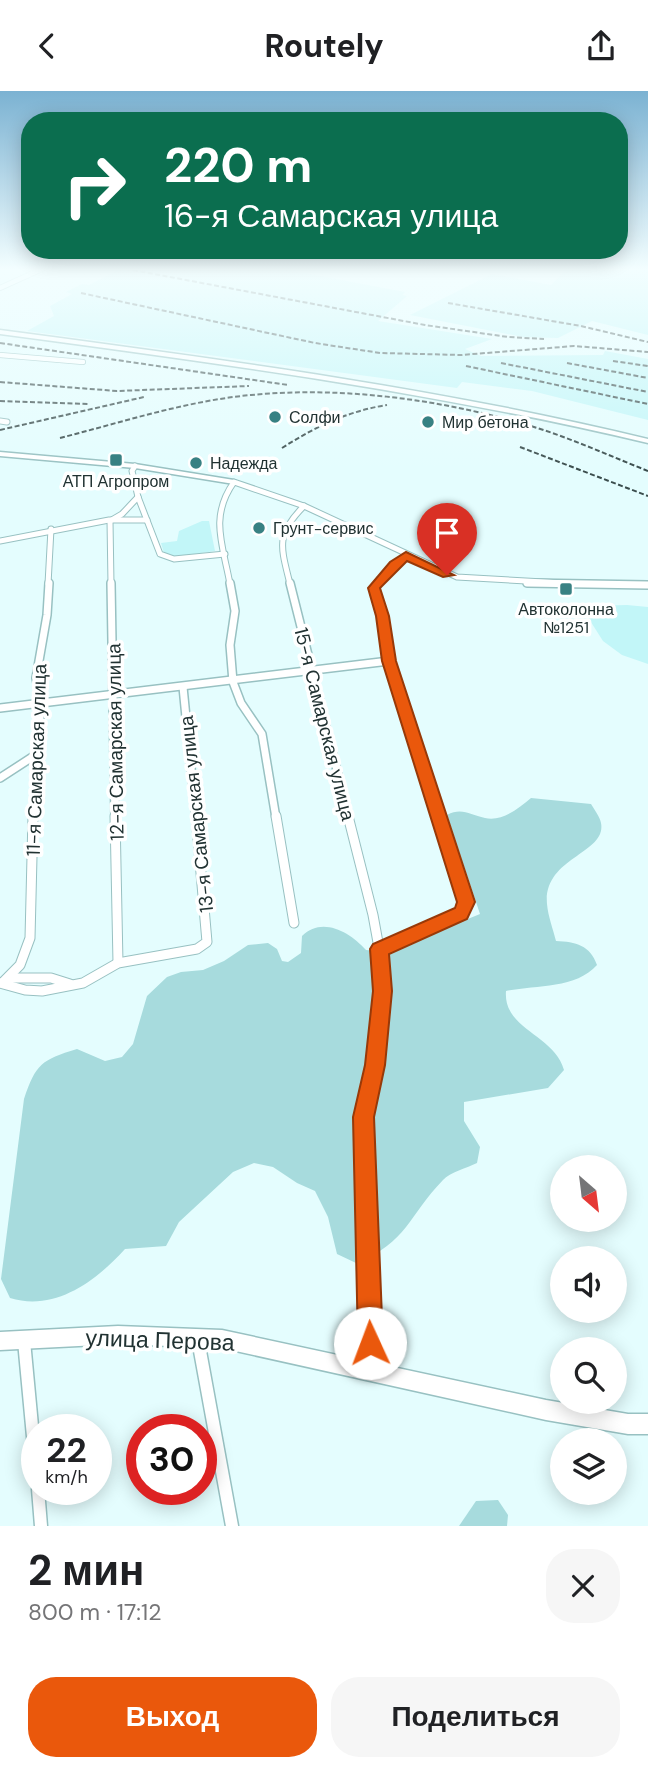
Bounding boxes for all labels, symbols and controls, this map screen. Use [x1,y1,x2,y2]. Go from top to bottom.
text: Routely [264,25,384,67]
icon: back [28,27,66,65]
icon: share [582,27,620,65]
text: 220 m [164,133,312,197]
icon: right [49,140,140,231]
text: 16-я Самарская улица [164,195,498,237]
place label: Солфи [289,407,341,428]
marker: Солфи [267,409,283,425]
place label: Мир бетона [442,412,529,433]
marker: Мир бетона [420,414,436,430]
marker: АТП Агропром [108,452,124,468]
place label: Надежда [210,453,278,474]
marker: Надежда [188,455,204,471]
place label: АТП Агропром [63,471,169,492]
pin [417,503,477,575]
icon: arrive [428,514,466,552]
place label: Грунт-сервис [273,518,374,539]
marker: Грунт-сервис [251,520,267,536]
marker: Автоколонна №1251 [558,581,574,597]
place label: Автоколонна №1251 [518,599,614,638]
street label: 15-я Самарская улица [288,625,361,824]
street label: 12-я Самарская улица [101,643,130,841]
street label: 11-я Самарская улица [21,663,52,857]
street label: 13-я Самарская улица [174,714,219,914]
north arrow [550,1155,626,1232]
map controls [550,1155,627,1505]
button: sound [550,1246,627,1323]
position arrow [333,1306,407,1380]
street label: улица Перова [85,1322,235,1358]
button: search [550,1337,627,1414]
speed limit sign: 30 [126,1414,217,1505]
text: 22 [46,1427,87,1473]
button: layers [550,1428,627,1505]
text: km/h [45,1465,88,1489]
text: 2 мин [28,1543,144,1598]
button: close [546,1549,620,1623]
text: 800 m · 17:12 [28,1597,161,1627]
button: Выход [28,1677,317,1757]
button: Поделиться [331,1677,620,1757]

